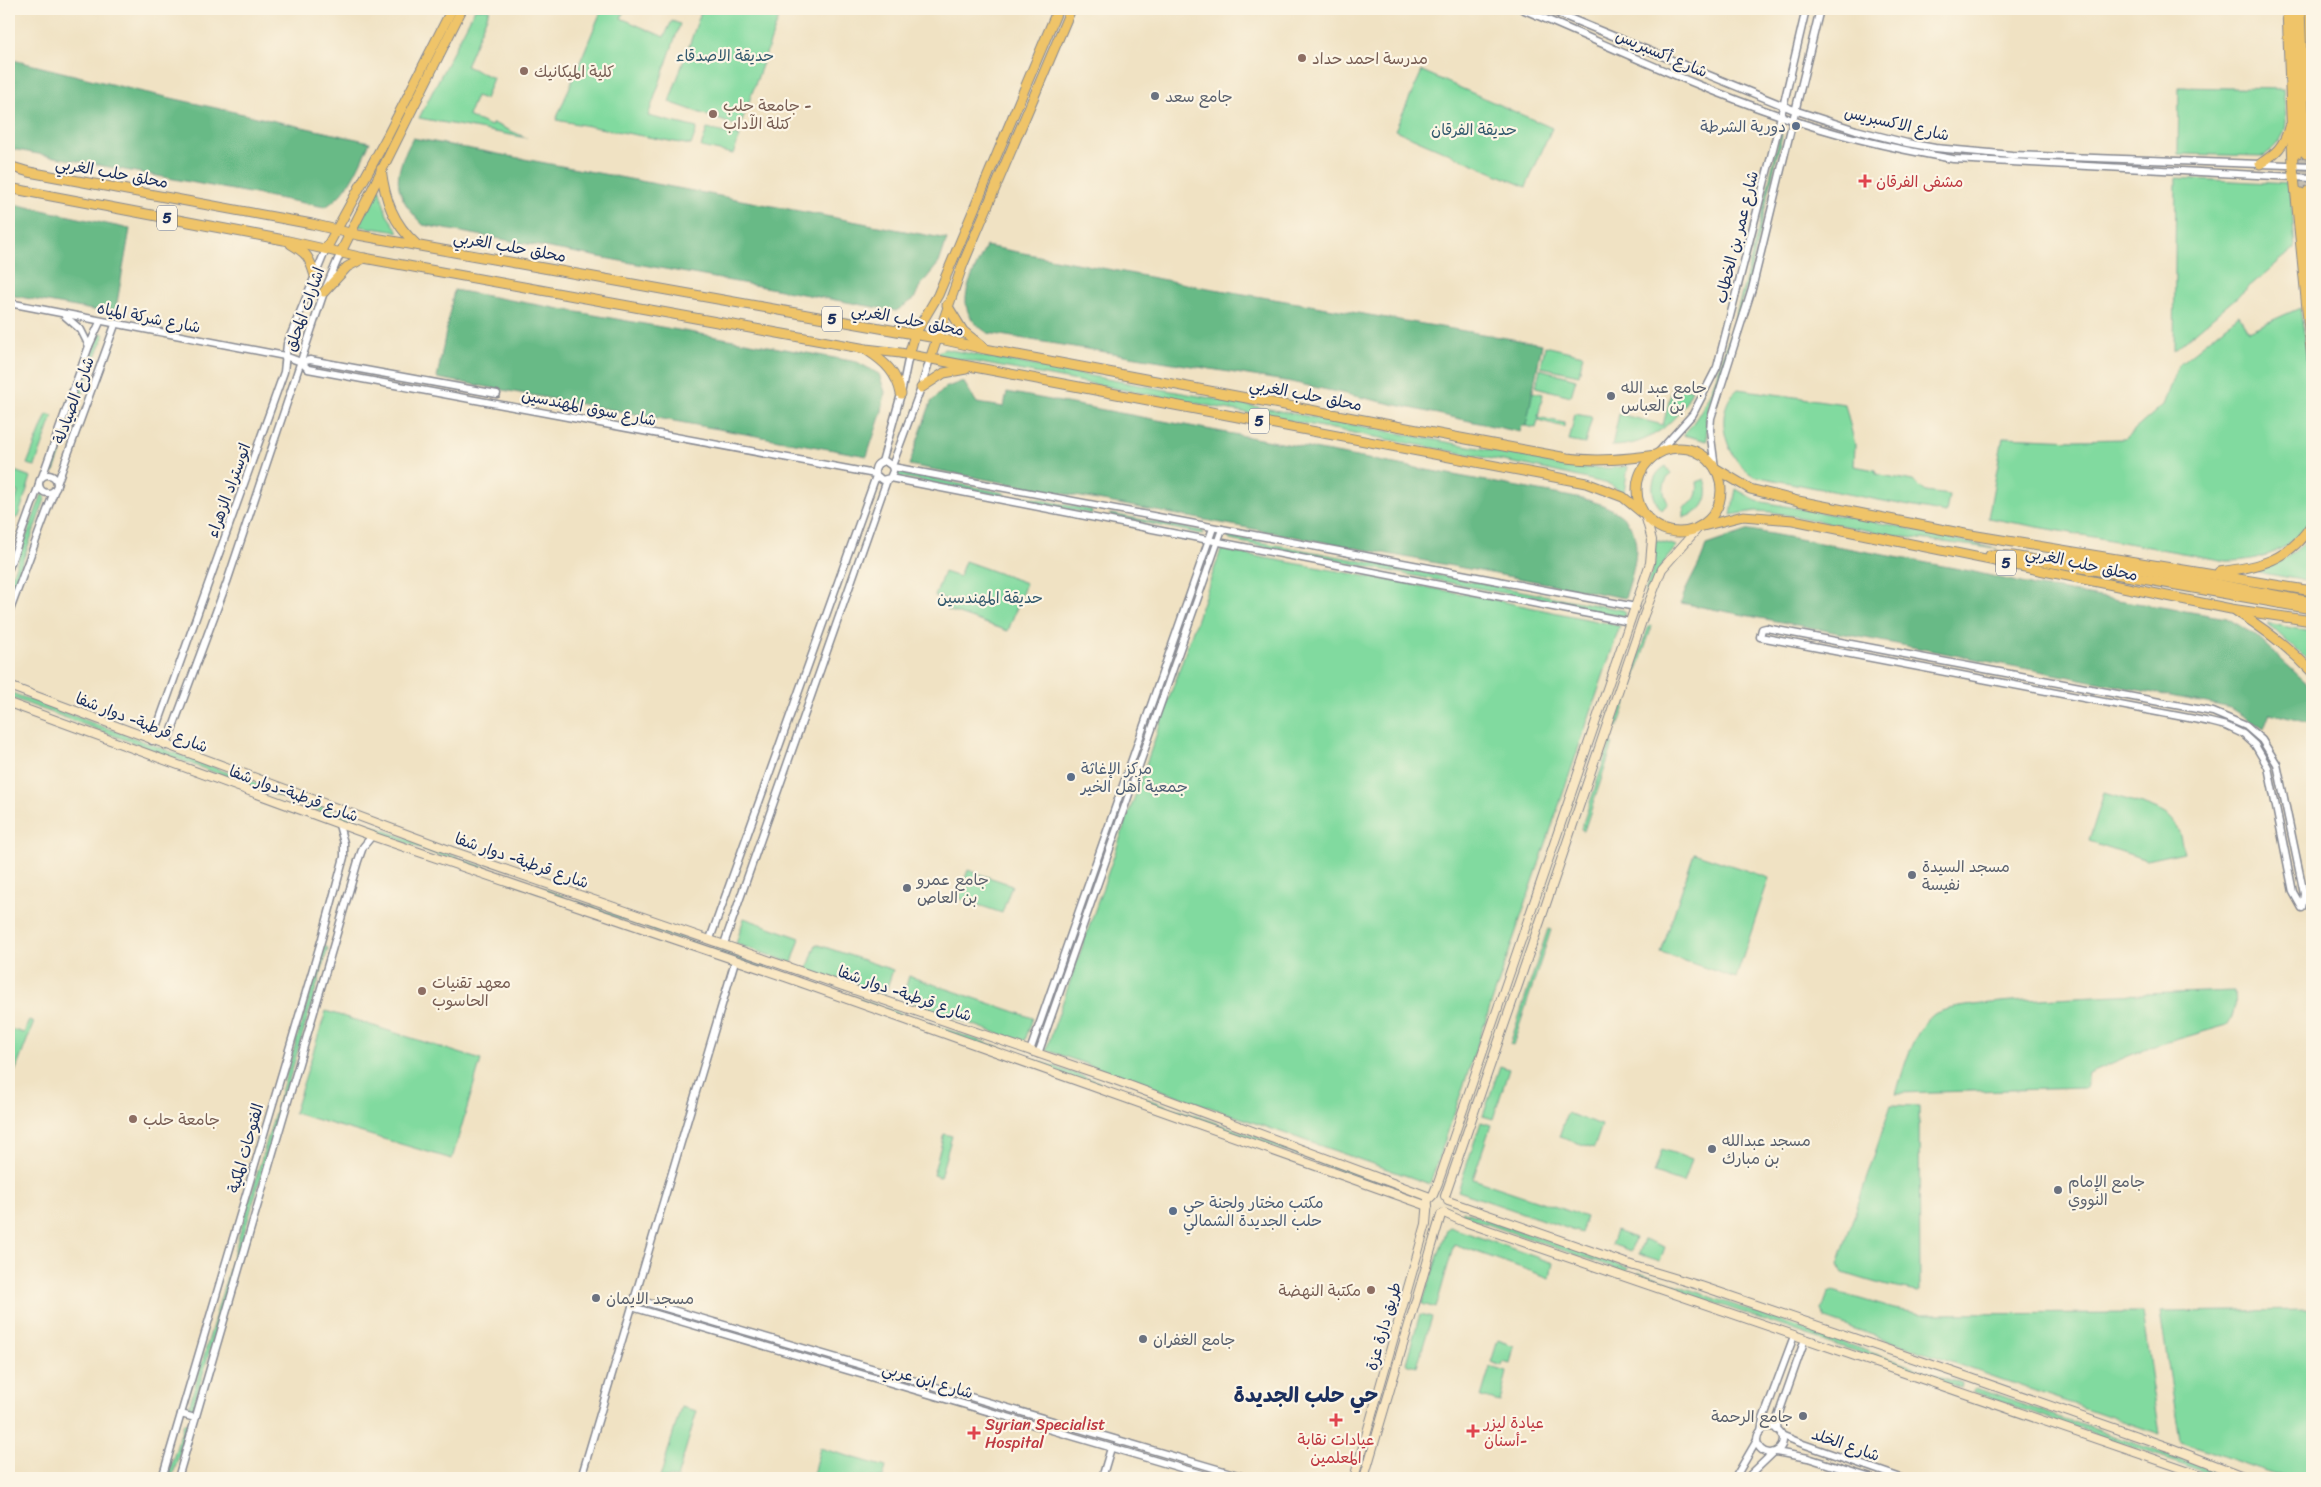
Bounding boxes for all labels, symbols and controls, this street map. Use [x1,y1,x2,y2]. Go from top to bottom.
street label: شارع أكسبريس [1611,21,1713,86]
park label: حديقة الاصدقاء [676,41,774,70]
place label: مدرسة احمد حداد [1312,44,1428,73]
marker: مدرسة احمد حداد [1296,52,1308,64]
place label: كلية الميكانيك [534,57,615,86]
marker: كلية الميكانيك [518,65,530,77]
place label: جامع سعد [1165,82,1233,111]
marker: جامع سعد [1149,90,1161,102]
place label: جامعة حلب - كتلة الآداب [723,91,812,138]
street label: شارع الاكسبريس [1841,97,1952,150]
marker: جامعة حلب - كتلة الآداب [707,108,719,120]
place label: دورية الشرطة [1700,112,1786,141]
park label: حديقة الفرقان [1431,115,1517,144]
marker: دورية الشرطة [1790,120,1802,132]
street label: محلق حلب الغربي [53,148,171,197]
place label: مشفى الفرقان [1876,167,1963,196]
street label: شارع عمر بن الخطاب [1706,168,1767,307]
marker: مشفى الفرقان [1858,174,1872,188]
road number: 5 [157,206,177,230]
street label: محلق حلب الغربي [451,222,569,271]
street label: اشارات المحلق [276,263,333,356]
street label: شارع شركة المياه [95,293,203,342]
street label: محلق حلب الغربي [849,294,967,345]
road number: 5 [822,306,842,332]
street label: شارع الصيادلة [44,352,103,448]
street label: محلق حلب الغربي [1247,369,1365,420]
place label: جامع عبد الله بن العباس [1621,373,1707,420]
street label: شارع سوق المهندسين [519,380,659,435]
marker: جامع عبد الله بن العباس [1605,390,1617,402]
road number: 5 [1249,408,1269,434]
street label: اتوستراد الزهراء [198,439,259,542]
street label: محلق حلب الغربي [2023,537,2141,590]
road number: 5 [1996,550,2016,576]
park label: حديقة المهندسين [937,583,1043,612]
street label: شارع قرطبة- دوار شفا [71,684,212,761]
place label: مركز الإغاثة جمعية أهل الخير [1079,754,1188,801]
street label: شارع قرطبة-دوار شفا [225,757,363,830]
marker: مركز الإغاثة جمعية أهل الخير [1065,771,1077,783]
street label: شارع قرطبة- دوار شفا [451,824,593,897]
place label: مسجد السيدة نفيسة [1922,852,2010,899]
place label: جامع عمرو بن العاص [915,865,989,912]
marker: مسجد السيدة نفيسة [1906,869,1918,881]
marker: جامع عمرو بن العاص [901,882,913,894]
street label: شارع قرطبة- دوار شفا [834,957,976,1030]
place label: معهد تقنيات الحاسوب [432,968,511,1015]
marker: معهد تقنيات الحاسوب [416,985,428,997]
street label: الفتوحات المكية [219,1100,272,1197]
place label: جامعة حلب [143,1105,220,1134]
marker: جامعة حلب [127,1113,139,1125]
place label: مسجد عبدالله بن مبارك [1722,1126,1811,1173]
marker: مسجد عبدالله بن مبارك [1706,1143,1718,1155]
place label: جامع الإمام النووي [2068,1167,2145,1214]
marker: جامع الإمام النووي [2052,1184,2064,1196]
place label: مكتب مختار ولجنة حي حلب الجديدة الشمالي [1183,1188,1323,1235]
marker: مكتب مختار ولجنة حي حلب الجديدة الشمالي [1167,1205,1179,1217]
place label: مكتبة النهضة [1279,1276,1361,1305]
street label: طريق دارة عزة [1357,1278,1410,1374]
place label: مسجد الايمان [606,1284,694,1313]
marker: مكتبة النهضة [1365,1284,1377,1296]
marker: مسجد الايمان [590,1292,602,1304]
place label: جامع الغفران [1153,1325,1236,1354]
marker: جامع الغفران [1137,1333,1149,1345]
street label: شارع ابن عربي [879,1354,977,1407]
district label: حي حلب الجديدة [1234,1376,1378,1414]
place label: جامع الرحمة [1711,1402,1793,1431]
place label: عيادة ليزر أسنان- [1482,1408,1544,1455]
place label: Syrian Specialist Hospital [985,1410,1105,1457]
marker: جامع الرحمة [1797,1410,1809,1422]
marker: عيادات نقابة المعلمين [1329,1413,1343,1427]
street label: شارع الخلد [1808,1419,1884,1470]
marker: عيادة ليزر أسنان- [1466,1424,1480,1438]
place label: عيادات نقابة المعلمين [1298,1425,1374,1472]
marker: Syrian Specialist Hospital [967,1426,981,1440]

